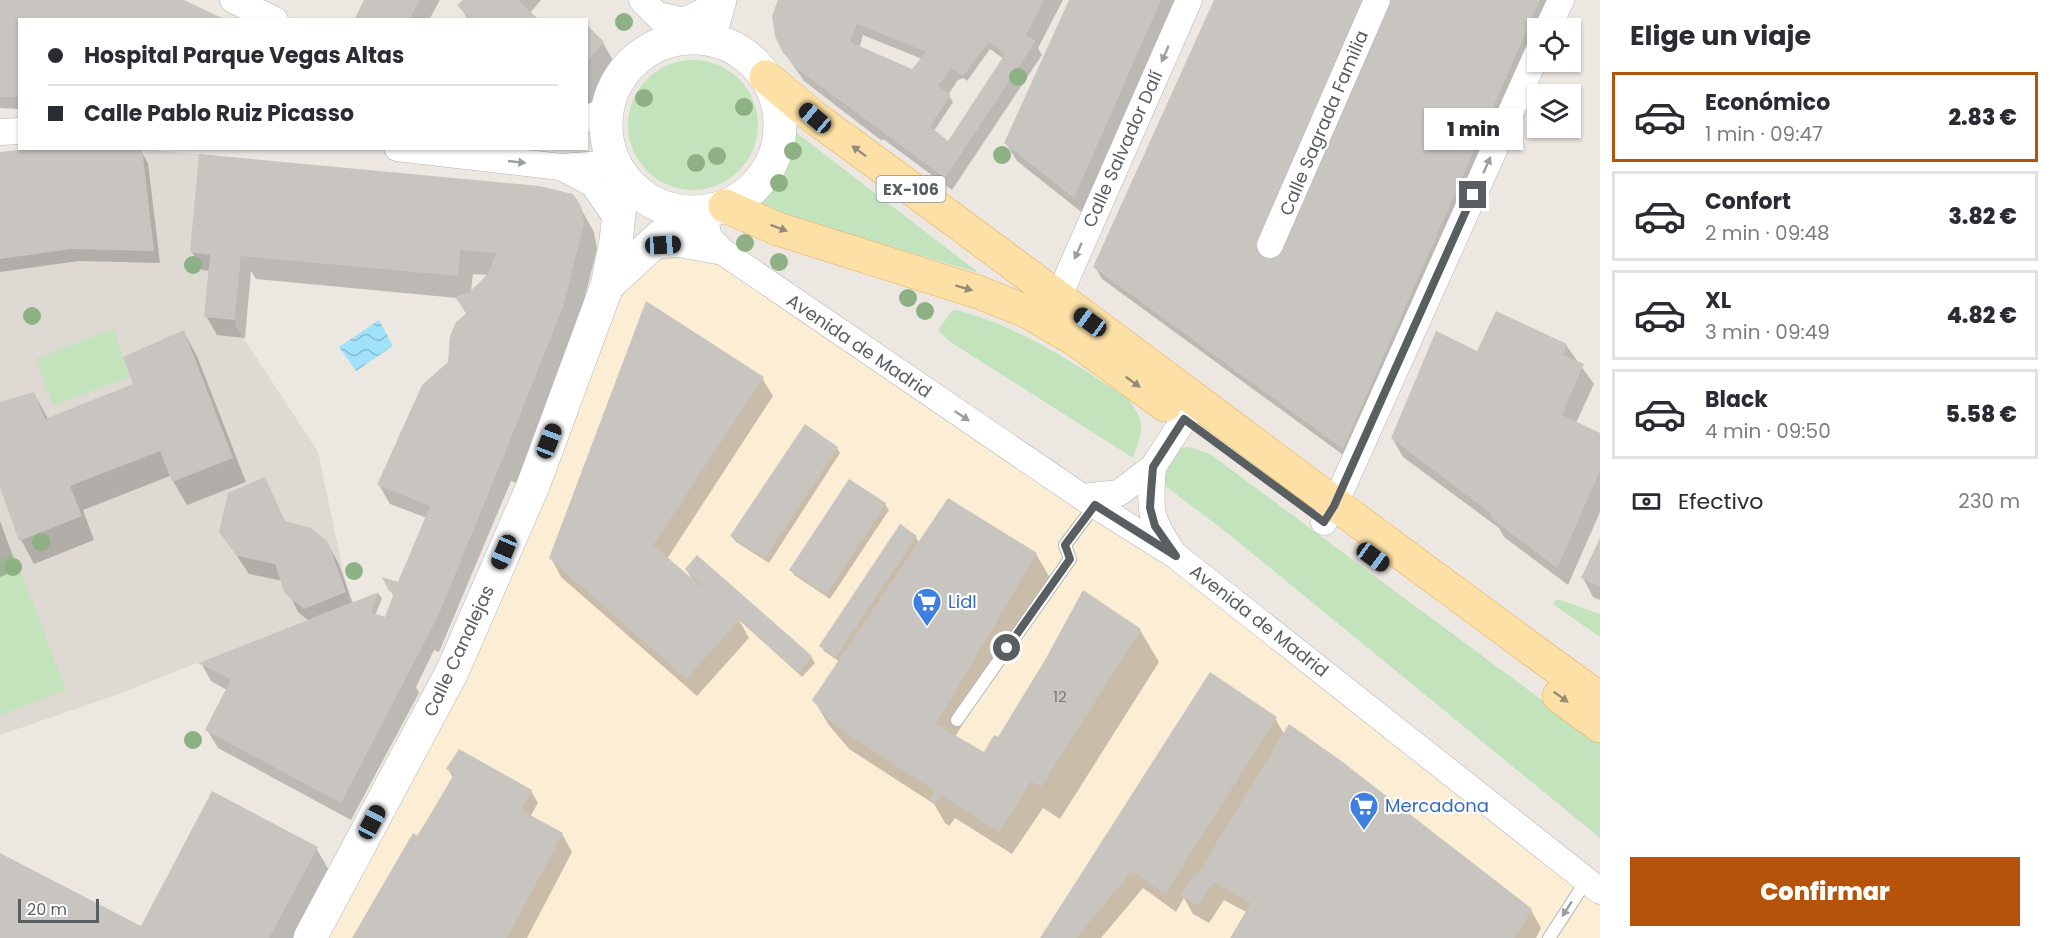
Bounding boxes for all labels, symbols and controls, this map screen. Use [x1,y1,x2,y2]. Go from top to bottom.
text: Elige un viaje [1630,17,1811,54]
map controls [1527,18,1581,138]
button: locate [1527,18,1581,72]
street label: Calle Sagrada Familia [1273,26,1374,219]
text: Hospital Parque Vegas Altas [84,40,404,71]
one-way arrow [1160,45,1170,63]
street label: Calle Salvador Dalí [1077,66,1168,231]
button: layers [1527,84,1581,138]
text: Económico [1705,87,1830,118]
icon: car [1633,90,1687,144]
text: Calle Pablo Ruiz Picasso [84,98,354,129]
car [795,100,835,136]
text: 2.83 € [1948,102,2017,133]
callout: 1 min [1424,108,1522,150]
text: 1 min [1447,115,1500,143]
text: 1 min · 09:47 [1705,120,1823,148]
one-way arrow [851,145,867,157]
one-way arrow [508,157,527,167]
one-way arrow [1482,157,1491,174]
road number: EX-106 [876,176,946,202]
route end [1459,181,1486,208]
text: Confort [1705,186,1791,217]
icon: car [1633,189,1687,243]
text: 3.82 € [1948,201,2017,232]
text: 2 min · 09:48 [1705,219,1830,247]
one-way arrow [770,224,788,234]
car [645,235,681,255]
one-way arrow [1073,243,1083,261]
one-way arrow [955,284,973,293]
text: XL [1705,285,1731,316]
street label: Avenida de Madrid [782,288,937,403]
icon: car [1633,288,1687,342]
text: 4.82 € [1947,300,2017,331]
car [1070,304,1110,340]
text: 3 min · 09:49 [1705,318,1830,346]
one-way arrow [1125,376,1141,388]
text: Black [1705,384,1768,415]
icon: car [1633,387,1687,441]
text: 5.58 € [1946,399,2017,430]
one-way arrow [954,410,971,421]
text: 4 min · 09:50 [1705,417,1831,445]
car [534,421,564,461]
icon: cash [1630,485,1663,518]
text: Efectivo [1678,486,1763,517]
text: 230 m [1958,487,2020,515]
car [489,532,519,572]
car [1353,539,1393,575]
street label: Avenida de Madrid [1185,558,1334,683]
street label: Calle Canalejas [417,581,500,721]
supermarket icon: Lidl [911,586,943,628]
place label: Lidl [948,589,977,614]
route start [993,634,1020,661]
house number: 12 [1053,686,1067,707]
one-way arrow [1552,691,1568,703]
supermarket icon: Mercadona [1348,790,1380,832]
place label: Mercadona [1385,793,1489,818]
car [356,802,388,842]
button: Confirmar [1630,857,2020,926]
scale bar [18,896,99,924]
text: 20 m [27,898,67,921]
one-way arrow [1562,901,1573,917]

